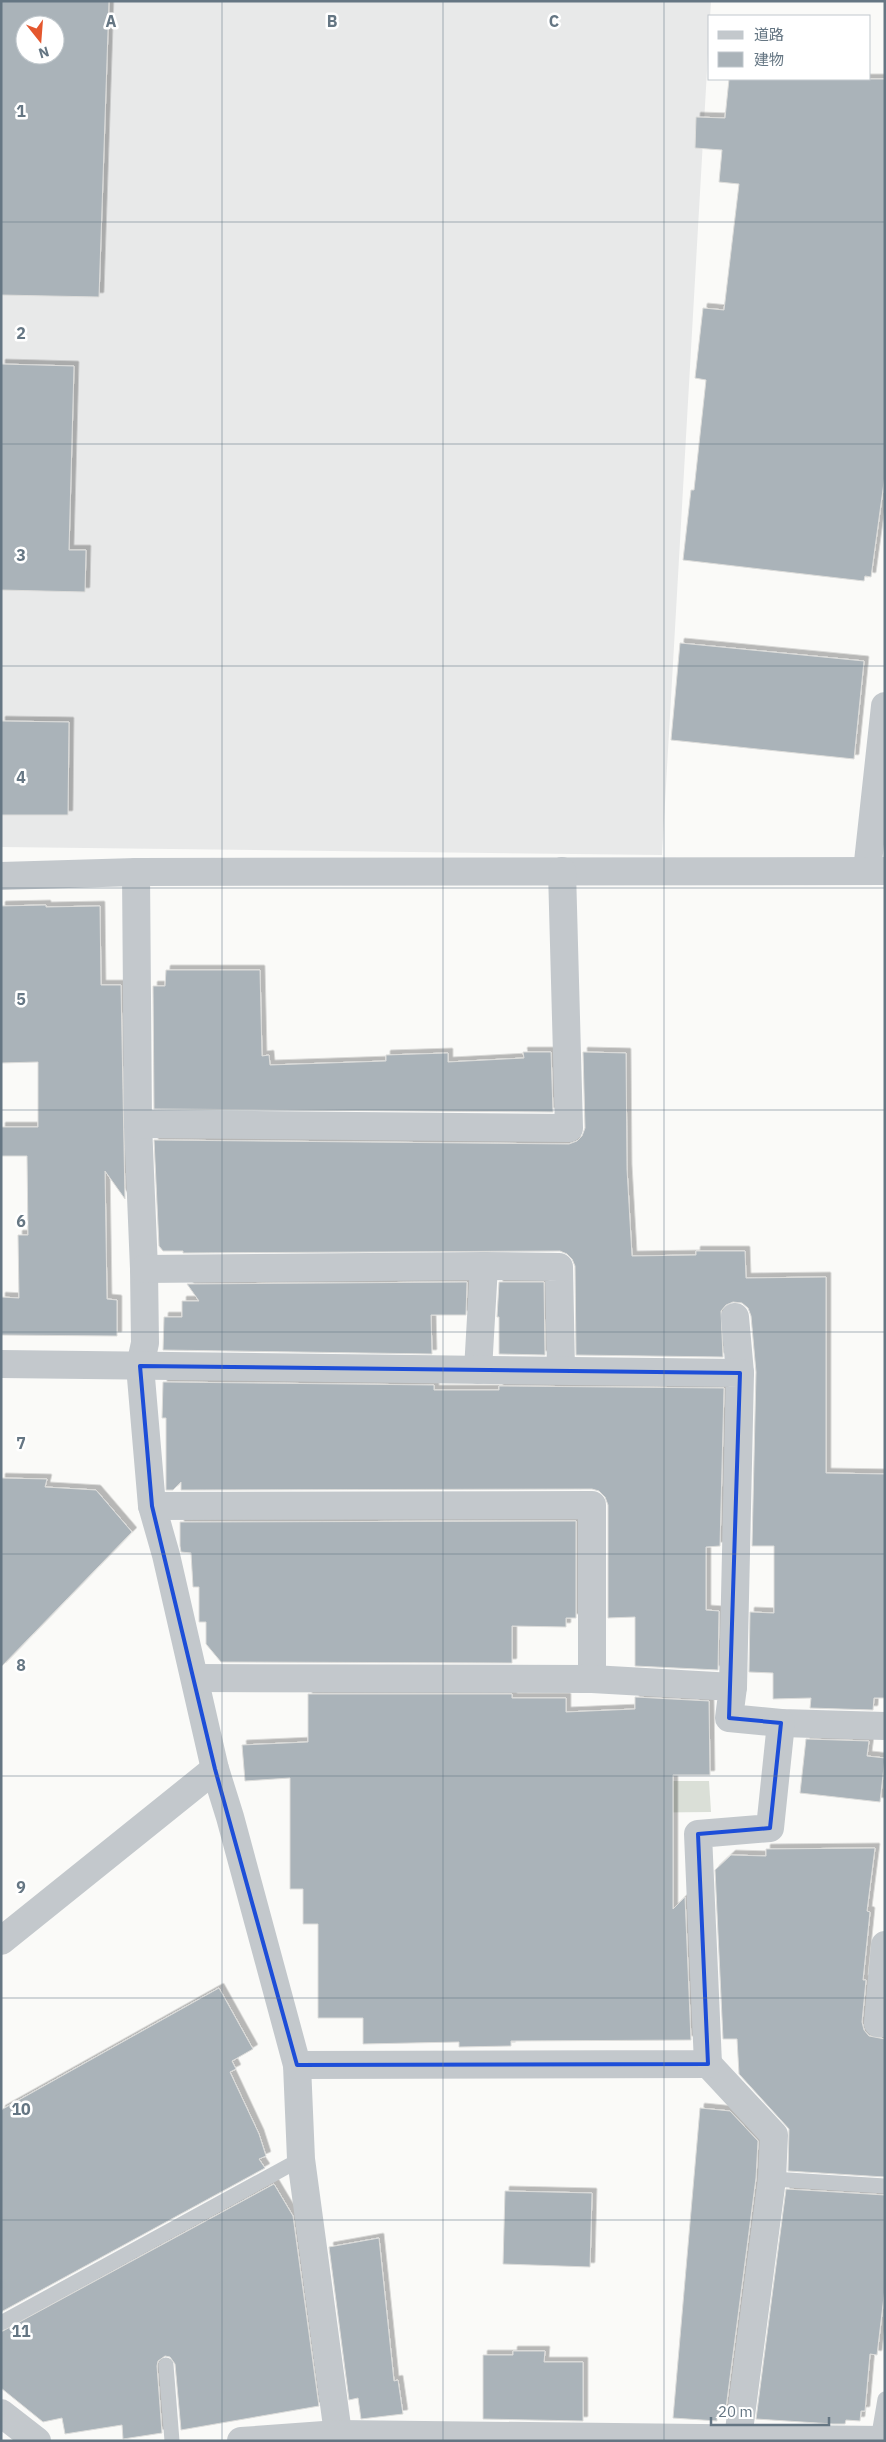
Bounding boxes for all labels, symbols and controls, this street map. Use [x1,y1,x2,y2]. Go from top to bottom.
text: A [106,11,117,31]
text: B [327,11,338,31]
text: C [549,11,559,31]
north arrow [15,15,65,65]
legend [708,15,871,80]
text: 道路 [754,25,784,44]
text: N [36,42,51,63]
text: 建物 [754,50,784,69]
text: 1 [16,101,26,121]
text: 2 [16,323,26,343]
text: 3 [16,545,26,565]
text: 4 [16,767,26,787]
text: 5 [16,989,26,1009]
text: 6 [16,1211,26,1231]
text: 7 [16,1433,26,1453]
text: 8 [16,1655,26,1675]
text: 9 [16,1877,26,1897]
text: 10 [11,2099,31,2119]
text: 11 [11,2321,31,2341]
scale bar [711,2394,828,2426]
text: 20 m [718,2402,753,2421]

